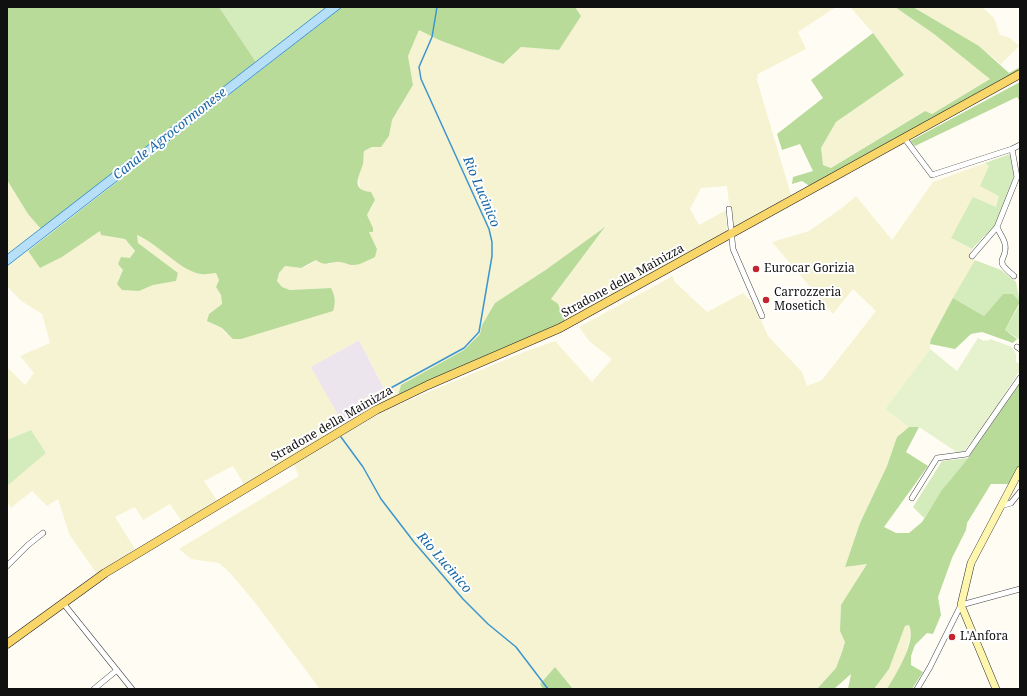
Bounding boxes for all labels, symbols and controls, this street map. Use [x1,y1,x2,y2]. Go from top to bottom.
water label: Canale Agrocormonese [110,85,230,183]
water label: Rio Lucinico [459,154,503,230]
street label: Stradone della Mainizza [559,241,687,321]
place label: Eurocar Gorizia [764,262,855,276]
marker: Eurocar Gorizia [751,264,761,274]
place label: Carrozzeria Mosetich [774,286,841,314]
marker: Carrozzeria Mosetich [761,295,771,305]
street label: Stradone della Mainizza [269,383,395,465]
water label: Rio Lucinico [413,530,475,596]
place label: L'Anfora [960,630,1008,644]
marker: L'Anfora [947,632,957,642]

